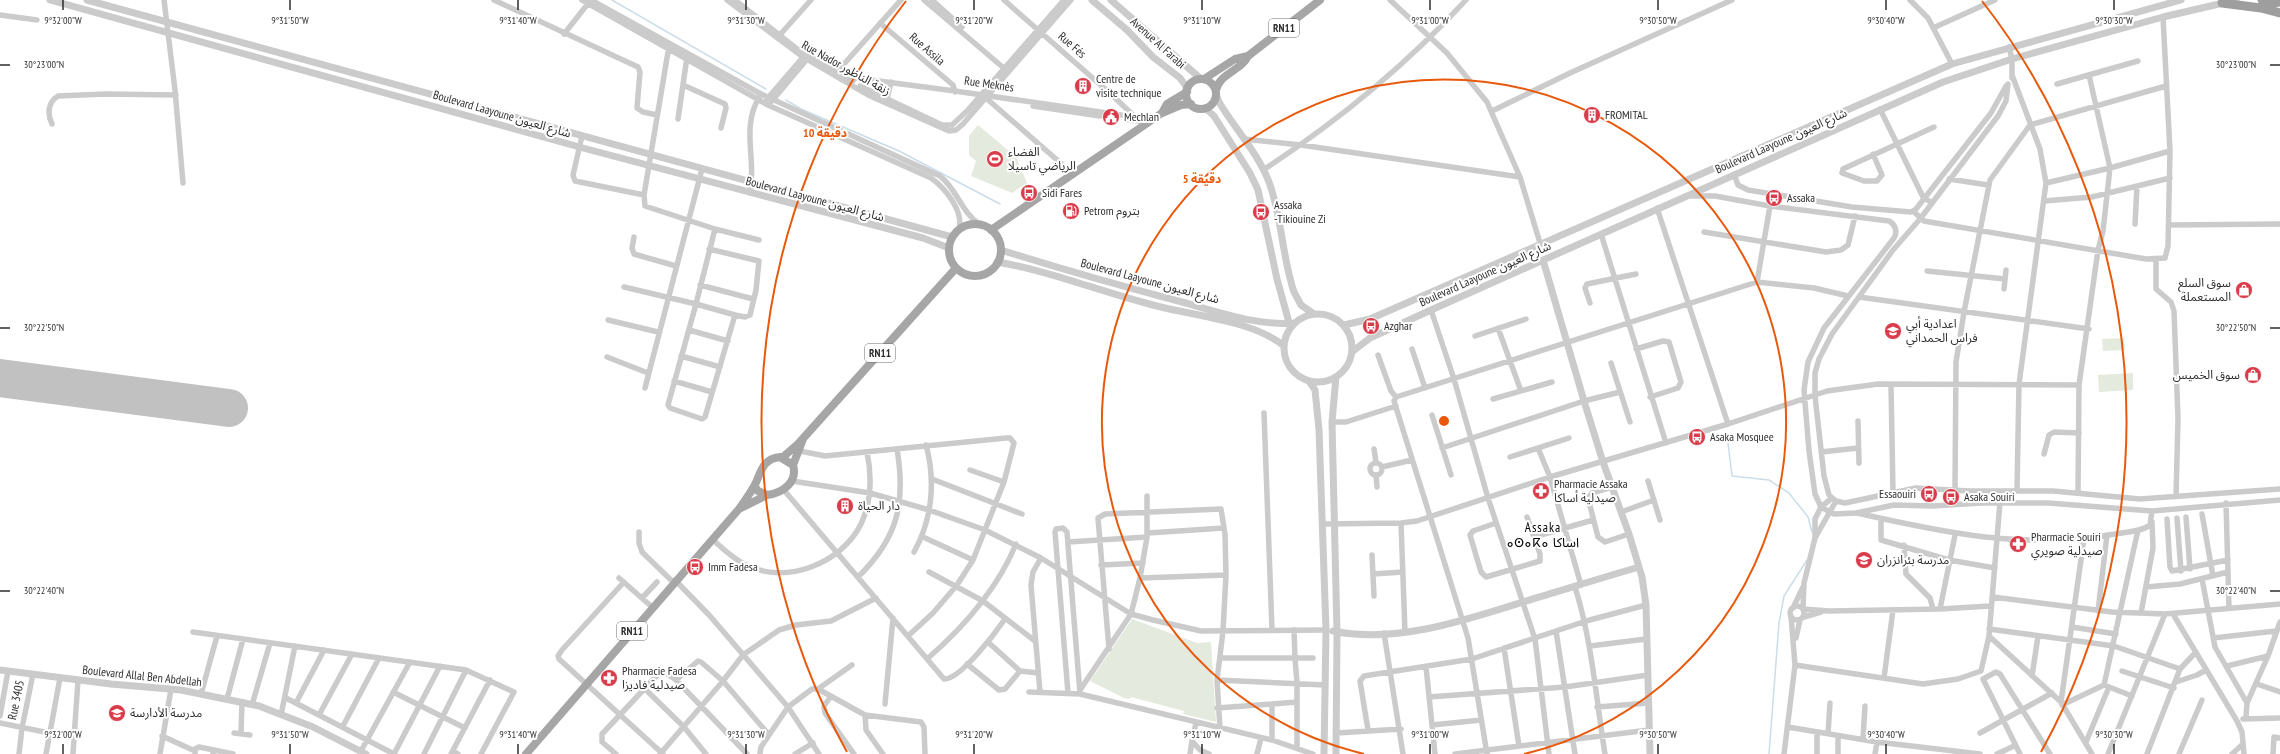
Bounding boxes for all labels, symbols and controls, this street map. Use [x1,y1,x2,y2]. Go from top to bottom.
text: 9°32'00"W [44,14,82,27]
text: 9°31'50"W [271,14,309,27]
text: 9°31'40"W [499,14,537,27]
text: 9°31'30"W [727,14,765,27]
text: 9°31'20"W [955,14,993,27]
street label: Avenue Al Farabi [1128,14,1189,71]
text: 9°31'10"W [1183,14,1221,27]
text: 9°31'00"W [1411,14,1449,27]
text: 9°30'50"W [1639,14,1677,27]
text: 9°30'40"W [1867,14,1905,27]
text: 9°30'30"W [2095,14,2133,27]
road number: RN11 [1269,19,1299,37]
street label: Rue Fés [1055,28,1089,61]
street label: Rue Assila [907,29,948,68]
street label: Rue Nador زنقة الناظور [799,37,893,98]
text: 30°23'00"N [24,58,64,71]
text: 30°23'00"N [2216,58,2256,71]
place label: Centre de visite technique [1096,71,1162,100]
street label: Rue Meknès [963,73,1015,94]
building icon: Centre de visite technique [1073,76,1093,96]
street label: Boulevard Laayoune شارع العيون [431,87,573,142]
building icon: FROMITAL [1582,105,1602,125]
street label: Boulevard Laayoune شارع العيون [1713,105,1850,178]
public building icon: Mechlan [1101,107,1121,127]
place label: FROMITAL [1605,107,1648,122]
place label: Mechlan [1124,109,1159,124]
text: 10 دقيقة [803,125,847,140]
place label: الفضاء الرياضي تاسيلا [1008,144,1076,176]
sports icon: الفضاء الرياضي تاسيلا [985,149,1005,169]
text: 5 دقيقة [1183,171,1221,186]
street label: Boulevard Laayoune شارع العيون [744,173,886,226]
bus stop icon: Sidi Fares [1019,183,1039,203]
place label: Sidi Fares [1042,185,1082,200]
bus stop icon: Assaka [1764,188,1784,208]
place label: Assaka [1787,190,1815,205]
place label: Assaka -Tikiouine Zi [1274,197,1326,226]
fuel station icon: Petrom بتروم [1061,201,1081,221]
bus stop icon: Assaka -Tikiouine Zi [1251,202,1271,222]
place label: Petrom بتروم [1084,203,1140,220]
street label: Boulevard Laayoune شارع العيون [1417,238,1554,311]
street label: Boulevard Laayoune شارع العيون [1079,255,1221,308]
place label: سوق السلع المستعملة [2178,275,2231,304]
shop icon: سوق السلع المستعملة [2234,280,2254,300]
bus stop icon: Azghar [1361,316,1381,336]
place label: اعدادية أبي فراس الحمداني [1906,316,1978,348]
place label: Azghar [1384,318,1413,333]
text: 30°22'50"N [24,321,64,334]
school or university icon: اعدادية أبي فراس الحمداني [1883,321,1903,341]
text: 30°22'50"N [2216,321,2256,334]
road number: RN11 [865,344,895,362]
shop icon: سوق الخميس [2243,365,2263,385]
place label: سوق الخميس [2173,367,2240,382]
centre of rings [1437,414,1451,428]
bus stop icon: Asaka Mosquee [1687,427,1707,447]
place label: Asaka Mosquee [1710,429,1774,444]
place label: Pharmacie Assaka صيدلية أساكا [1554,476,1628,505]
pharmacy icon: Pharmacie Assaka صيدلية أساكا [1531,481,1551,501]
bus stop icon: Essaouiri [1919,484,1939,504]
place label: Essaouiri [1879,486,1916,501]
bus stop icon: Asaka Souiri [1941,487,1961,507]
place label: Asaka Souiri [1964,489,2015,504]
building icon: دار الحياة [835,496,855,516]
place label: دار الحياة [858,498,900,513]
district label: Assaka ⴰⵙⴰⴽⴰ اساكا [1507,519,1579,551]
place label: Pharmacie Souiri صيدلية صويري [2031,529,2103,561]
pharmacy icon: Pharmacie Souiri صيدلية صويري [2008,534,2028,554]
school or university icon: مدرسة بئرانزران [1854,550,1874,570]
place label: مدرسة بئرانزران [1877,552,1949,567]
bus stop icon: Imm Fadesa [685,557,705,577]
place label: Imm Fadesa [708,559,758,574]
text: 30°22'40"N [24,584,64,597]
text: 30°22'40"N [2216,584,2256,597]
road number: RN11 [617,622,647,640]
street label: Boulevard Allal Ben Abdellah [82,662,202,689]
place label: Pharmacie Fadesa صيدلية فاديزا [622,663,697,692]
pharmacy icon: Pharmacie Fadesa صيدلية فاديزا [599,668,619,688]
street label: Rue 3405 [4,679,27,721]
school or university icon: مدرسة الأدارسة [107,703,127,723]
place label: مدرسة الأدارسة [130,705,202,720]
text: 9°32'00"W [44,728,82,741]
text: 9°31'50"W [271,728,309,741]
text: 9°31'40"W [499,728,537,741]
text: 9°31'30"W [727,728,765,741]
text: 9°31'20"W [955,728,993,741]
text: 9°31'10"W [1183,728,1221,741]
text: 9°31'00"W [1411,728,1449,741]
text: 9°30'50"W [1639,728,1677,741]
text: 9°30'40"W [1867,728,1905,741]
text: 9°30'30"W [2095,728,2133,741]

